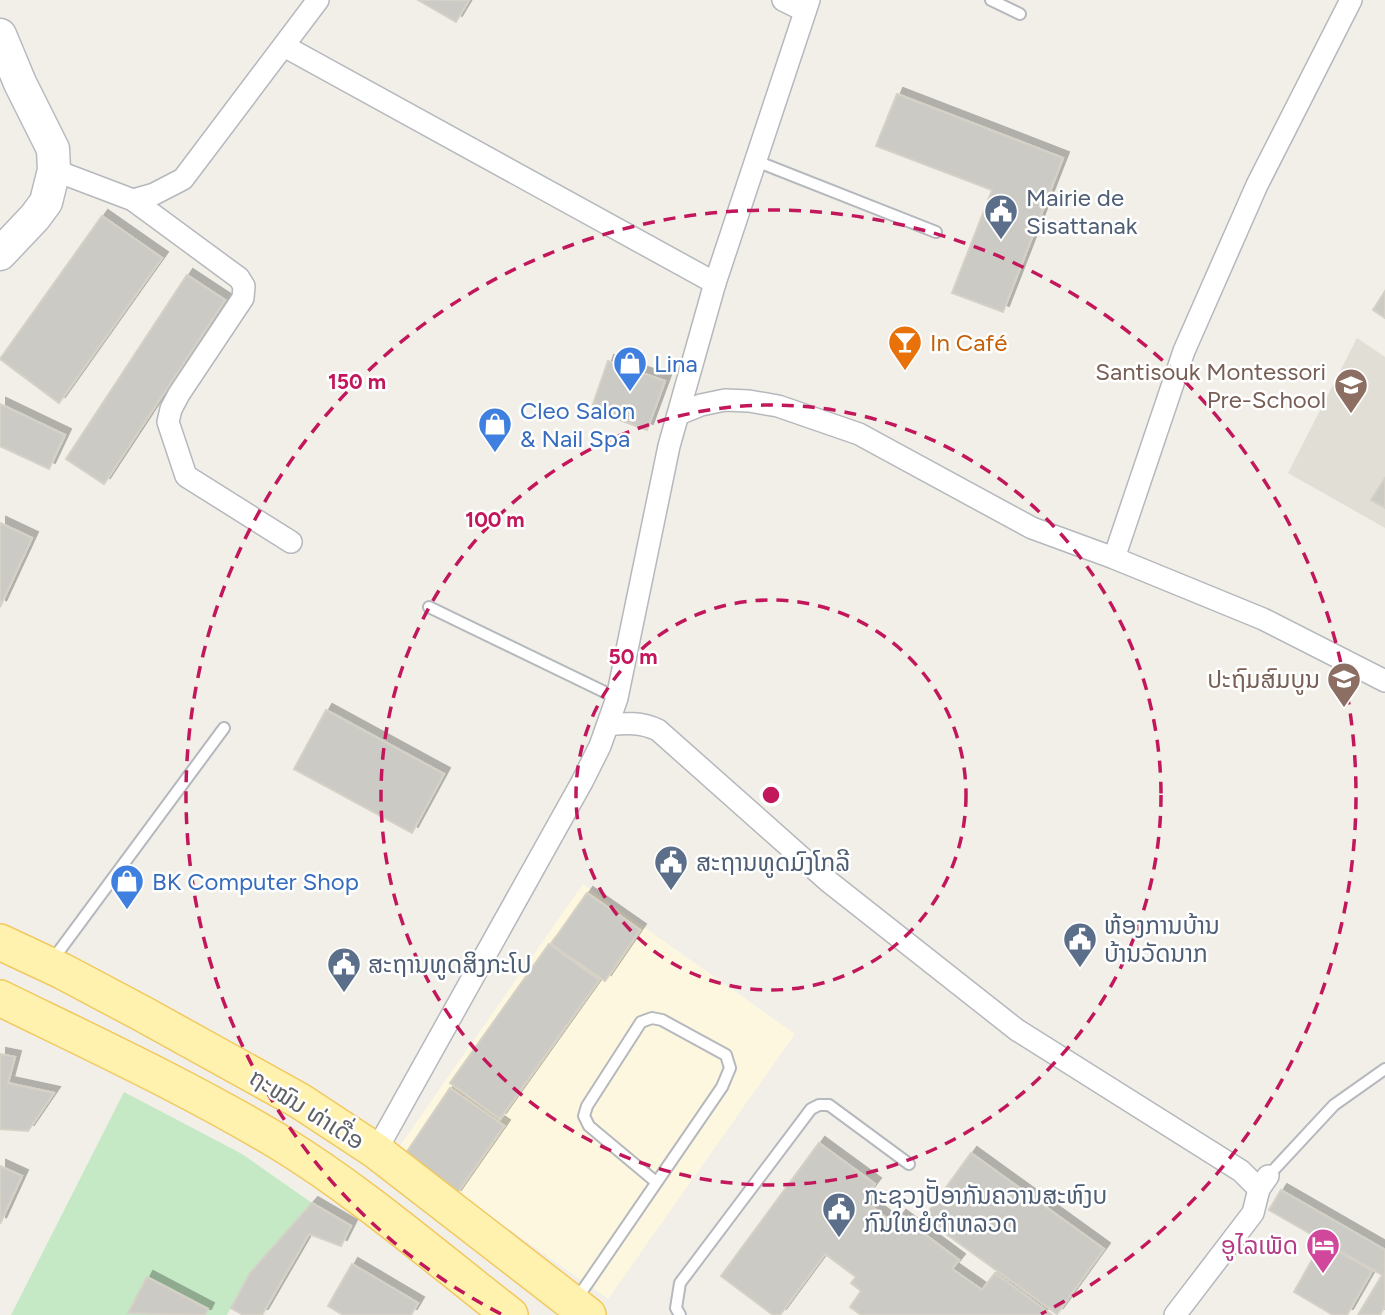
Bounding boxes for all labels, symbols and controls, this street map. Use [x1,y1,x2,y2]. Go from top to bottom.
place label: Mairie de Sisattanak [1026,183,1138,240]
public building icon: Mairie de Sisattanak [982,192,1020,241]
bar icon: In Café [886,323,924,372]
place label: In Café [930,328,1007,357]
shop icon: Lina [611,344,649,393]
place label: Lina [654,349,698,378]
place label: Santisouk Montessori Pre-School [1095,357,1326,414]
school or university icon: Santisouk Montessori Pre-School [1332,366,1370,415]
text: 150 m [328,369,386,394]
place label: Cleo Salon & Nail Spa [520,396,635,453]
shop icon: Cleo Salon & Nail Spa [476,405,514,454]
text: 100 m [465,507,525,532]
text: 50 m [608,644,658,669]
school or university icon: ປະຖົມສົມບູນ [1325,660,1363,709]
place label: ປະຖົມສົມບູນ [1207,665,1320,695]
centre of rings [759,783,783,807]
public building icon: ສະຖານທູດມົງໂກລີ [652,843,690,892]
place label: ສະຖານທູດມົງໂກລີ [696,848,850,878]
shop icon: BK Computer Shop [108,862,146,911]
place label: BK Computer Shop [152,867,359,896]
place label: ຫ້ອງການບ້ານ ບ້ານວັດນາກ [1104,911,1220,968]
public building icon: ຫ້ອງການບ້ານ ບ້ານວັດນາກ [1061,920,1099,969]
public building icon: ສະຖານທູດສິງກະໂປ [325,945,363,994]
place label: ສະຖານທູດສິງກະໂປ [368,950,532,980]
street label: ຖະໝົນ ທ່າເດື່ອ [244,1059,372,1156]
place label: ກະຊວງປັັອາກັນຄວານສະຫົງບ ກົນໃຫຍໍຕຳຫລວດ [864,1178,1107,1238]
public building icon: ກະຊວງປັັອາກັນຄວານສະຫົງບ ກົນໃຫຍໍຕຳຫລວດ [820,1190,858,1239]
hotel icon: ອູໄລເພັດ [1304,1226,1342,1275]
place label: ອູໄລເພັດ [1221,1231,1298,1261]

